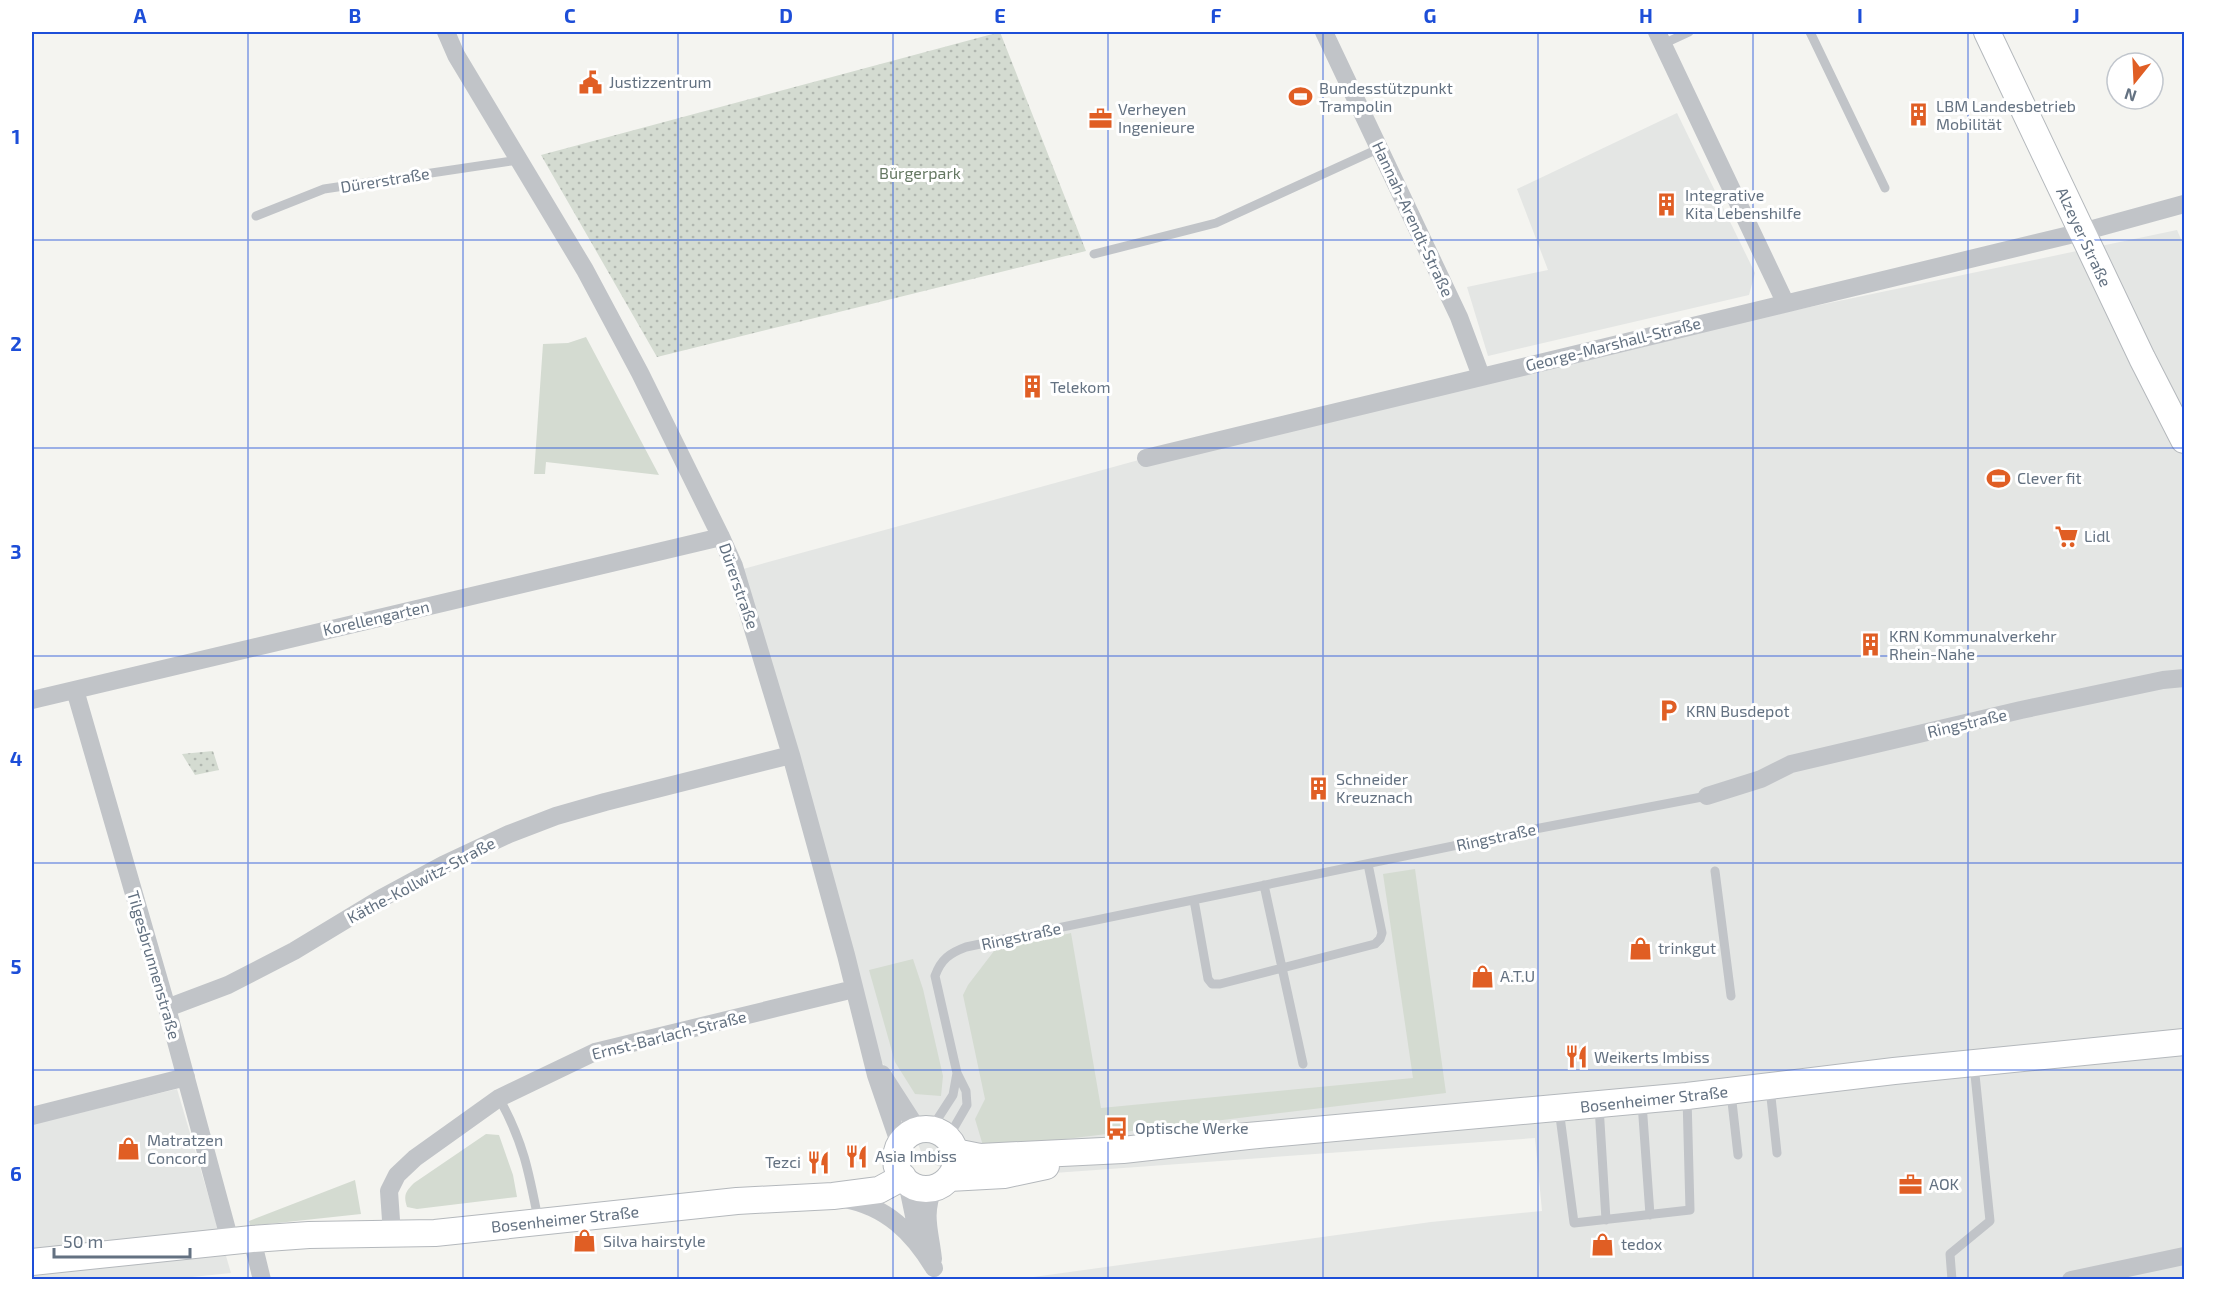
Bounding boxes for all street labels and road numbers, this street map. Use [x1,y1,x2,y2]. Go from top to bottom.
street label: Hannah-Arendt-Straße [1369,138,1458,299]
street label: Dürerstraße [339,163,431,196]
street label: Alzeyer Straße [2053,184,2116,290]
street label: George-Marshall-Straße [1523,313,1702,374]
street label: Dürerstraße [716,540,763,631]
street label: Korellengarten [321,596,431,639]
street label: Ringstraße [1925,704,2008,741]
street label: Ringstraße [1454,819,1537,854]
street label: Käthe-Kollwitz-Straße [344,833,498,927]
street label: Tilgesbrunnenstraße [124,888,185,1041]
street label: Ringstraße [979,918,1062,953]
street label: Ernst-Barlach-Straße [590,1006,748,1063]
street label: Bosenheimer Straße [1579,1081,1729,1116]
street label: Bosenheimer Straße [490,1201,640,1236]

